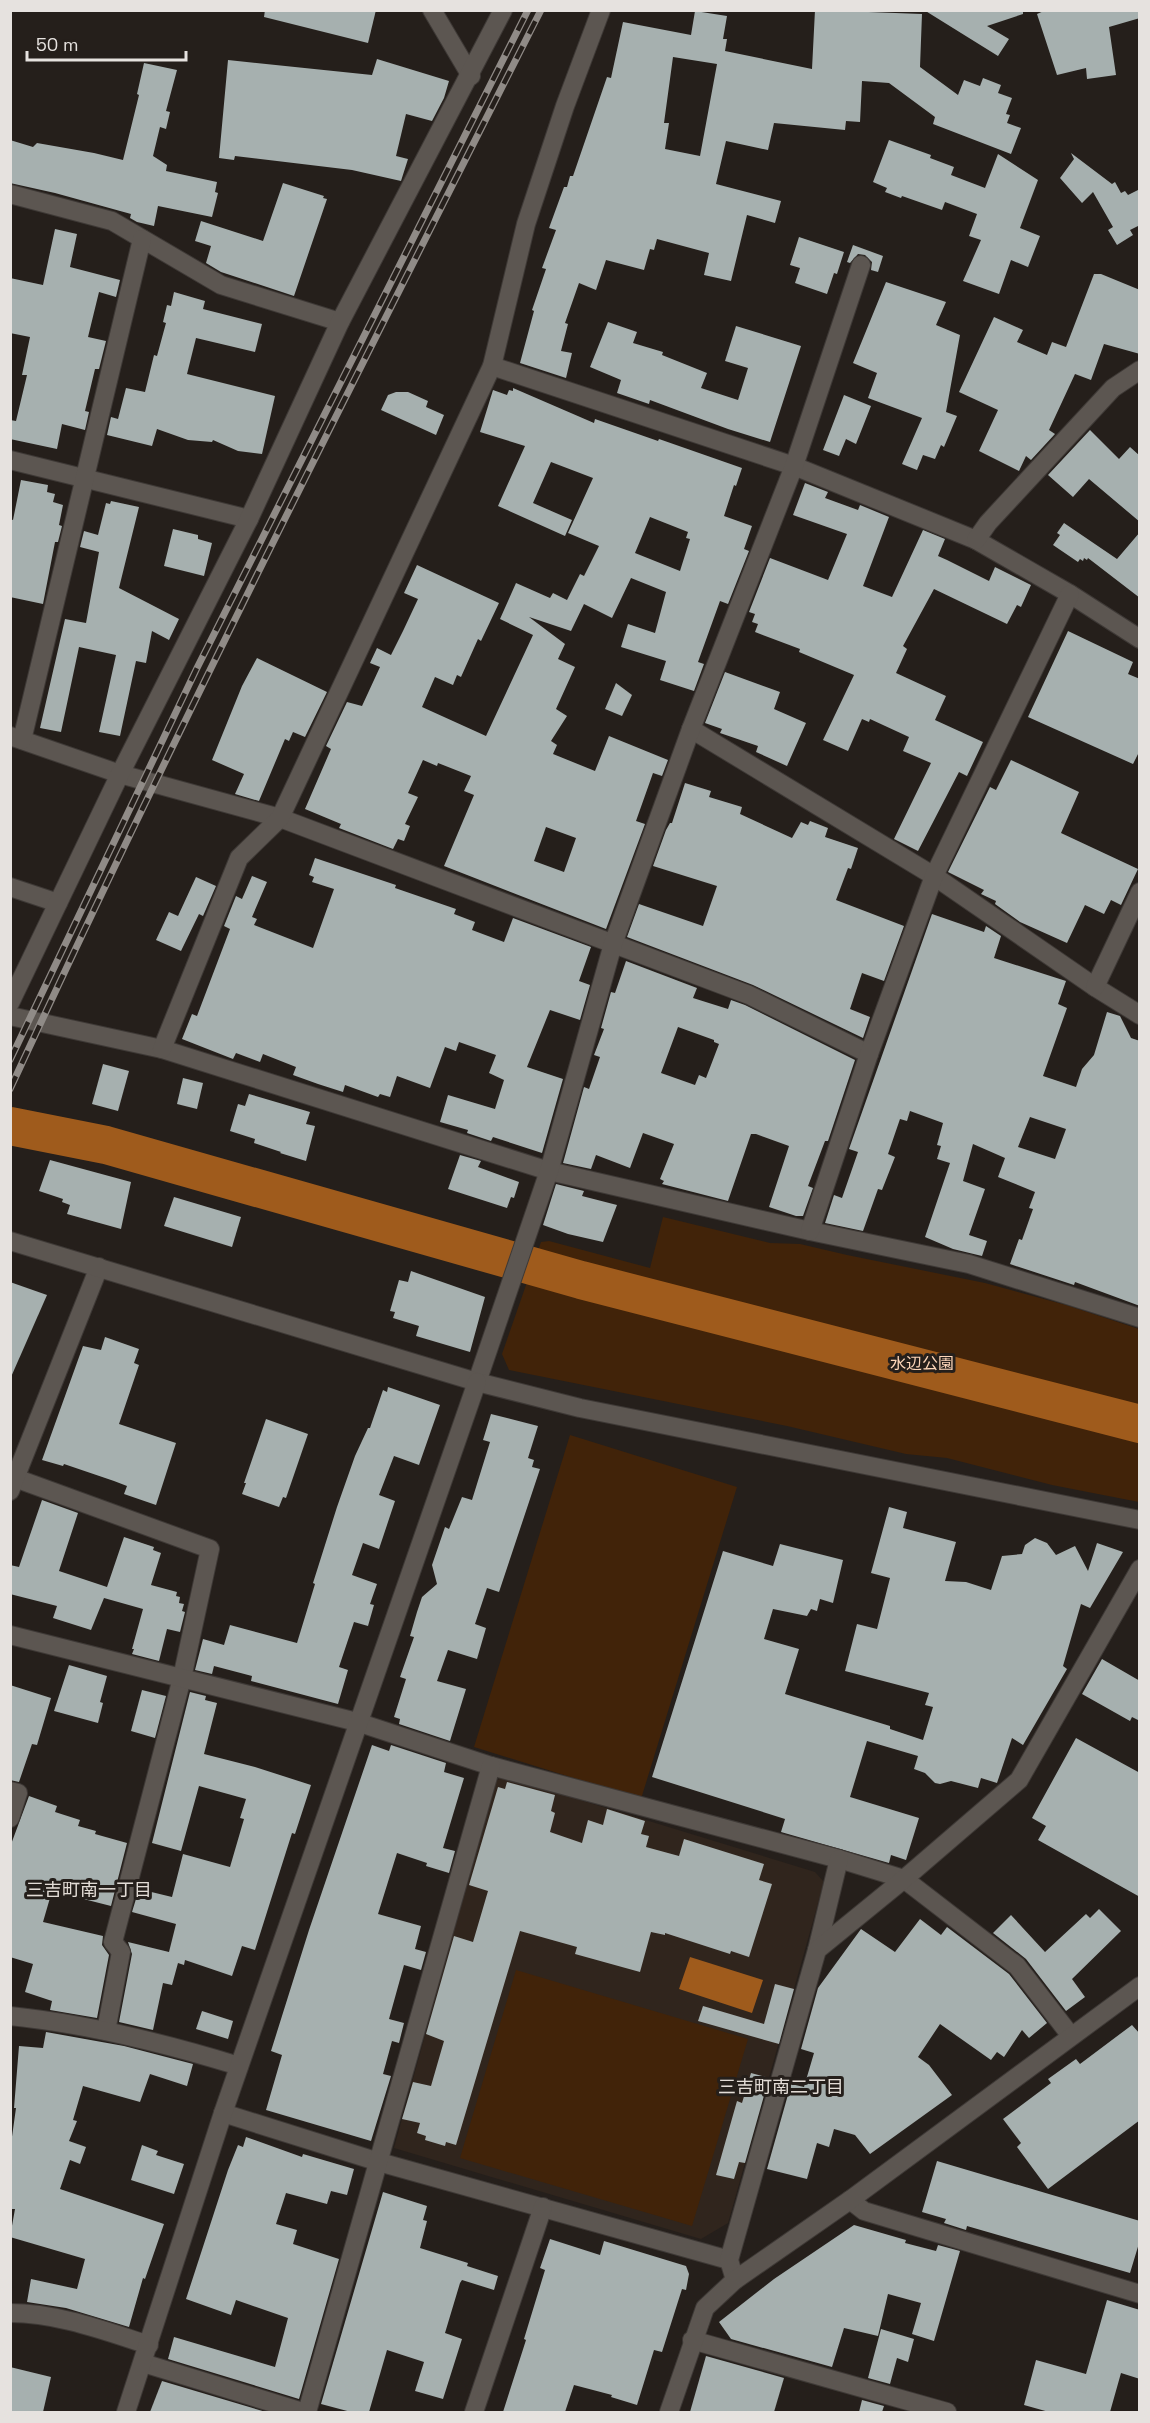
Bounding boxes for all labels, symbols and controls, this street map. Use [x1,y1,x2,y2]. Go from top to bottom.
scale bar [27,24,186,62]
text: 50 m [36,33,78,56]
park label: 水辺公園 [890,1353,954,1374]
district label: 三吉町南一丁目 [26,1878,152,1901]
district label: 三吉町南二丁目 [718,2075,844,2098]

